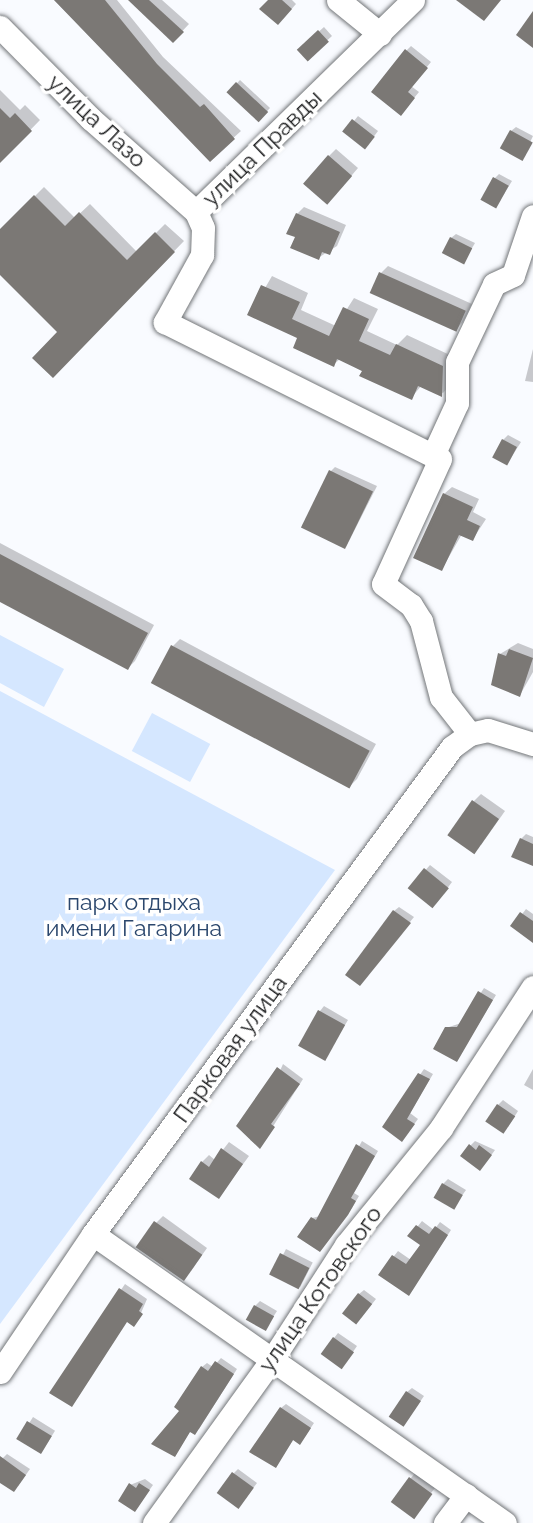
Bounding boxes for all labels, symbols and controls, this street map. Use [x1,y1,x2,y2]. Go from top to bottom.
street label: улица Лазо [42,68,152,174]
street label: улица Правды [197,84,327,212]
park label: парк отдыха имени Гагарина [46,888,222,942]
street label: Парковая улица [167,970,293,1128]
street label: улица Котовского [252,1201,388,1377]

